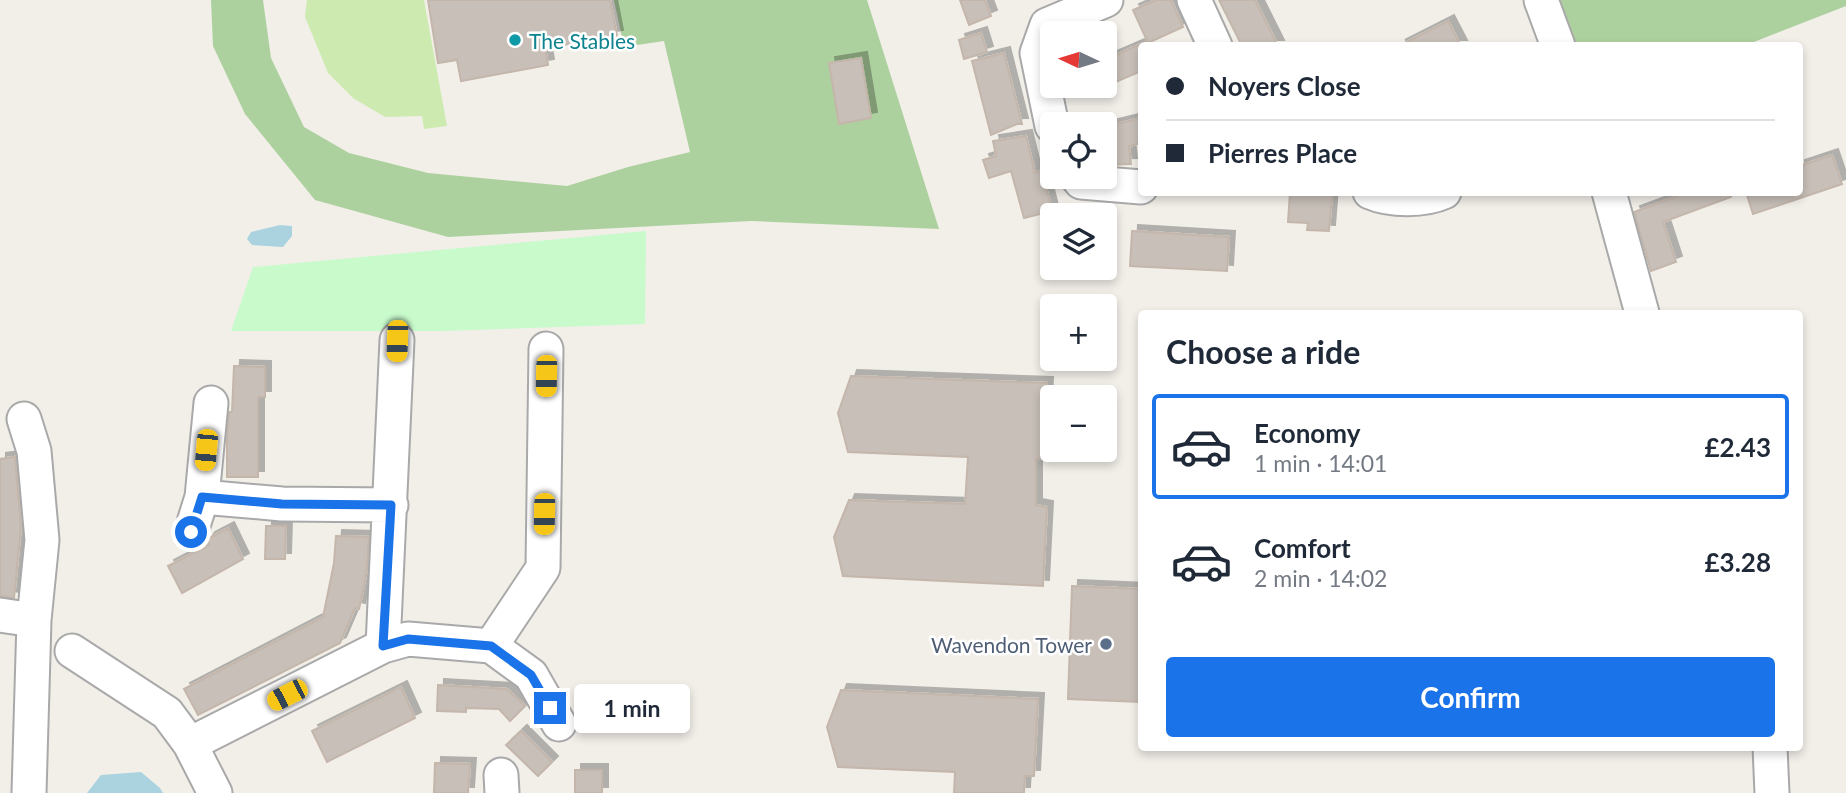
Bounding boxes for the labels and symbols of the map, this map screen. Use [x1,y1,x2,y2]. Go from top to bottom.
north arrow [1040,21,1116,98]
place label: The Stables [529,28,635,53]
marker: The Stables [507,32,523,48]
car [386,320,409,362]
car [536,355,557,397]
car [194,428,219,472]
car [534,493,555,535]
route start [175,516,207,548]
place label: Wavendon Tower [931,632,1092,657]
marker: Wavendon Tower [1098,636,1114,652]
car [264,676,311,714]
callout: 1 min [574,684,690,732]
route end [534,692,566,724]

